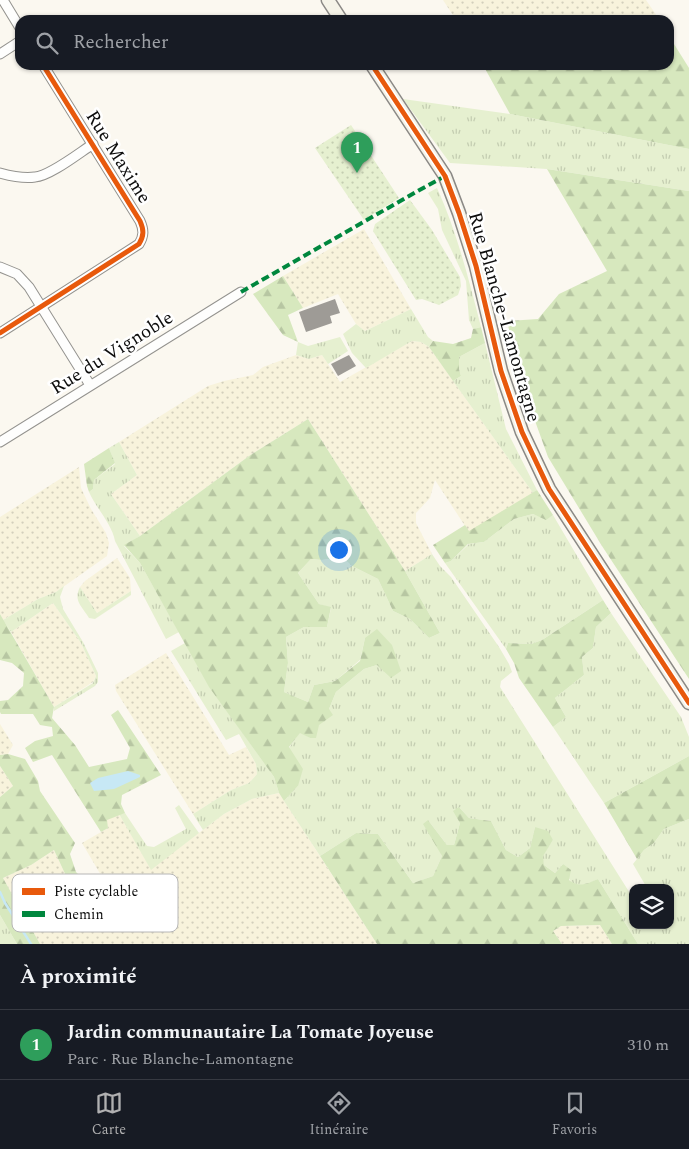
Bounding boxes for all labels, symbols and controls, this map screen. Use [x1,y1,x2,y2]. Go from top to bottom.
search box [15,15,674,70]
text: Rechercher [73,28,169,57]
icon: search [33,29,61,57]
street label: Rue Maxime [78,105,158,209]
pin: 1 [341,132,373,173]
street label: Rue Blanche-Lamontagne [460,209,548,425]
street label: Rue du Vignoble [45,304,179,402]
your location [326,537,352,563]
legend [12,874,178,932]
text: Piste cyclable [54,881,138,902]
map controls [629,884,674,929]
button: layers [629,884,674,929]
text: Chemin [54,904,104,925]
text: À proximité [20,961,137,993]
text: Jardin communautaire La Tomate Joyeuse [67,1018,434,1047]
text: 1 [32,1033,40,1057]
text: 310 m [627,1033,669,1057]
text: Parc · Rue Blanche-Lamontagne [67,1047,294,1071]
tab: Carte [92,1089,126,1140]
tab: Itinéraire [309,1089,368,1140]
tab: Favoris [552,1089,597,1140]

